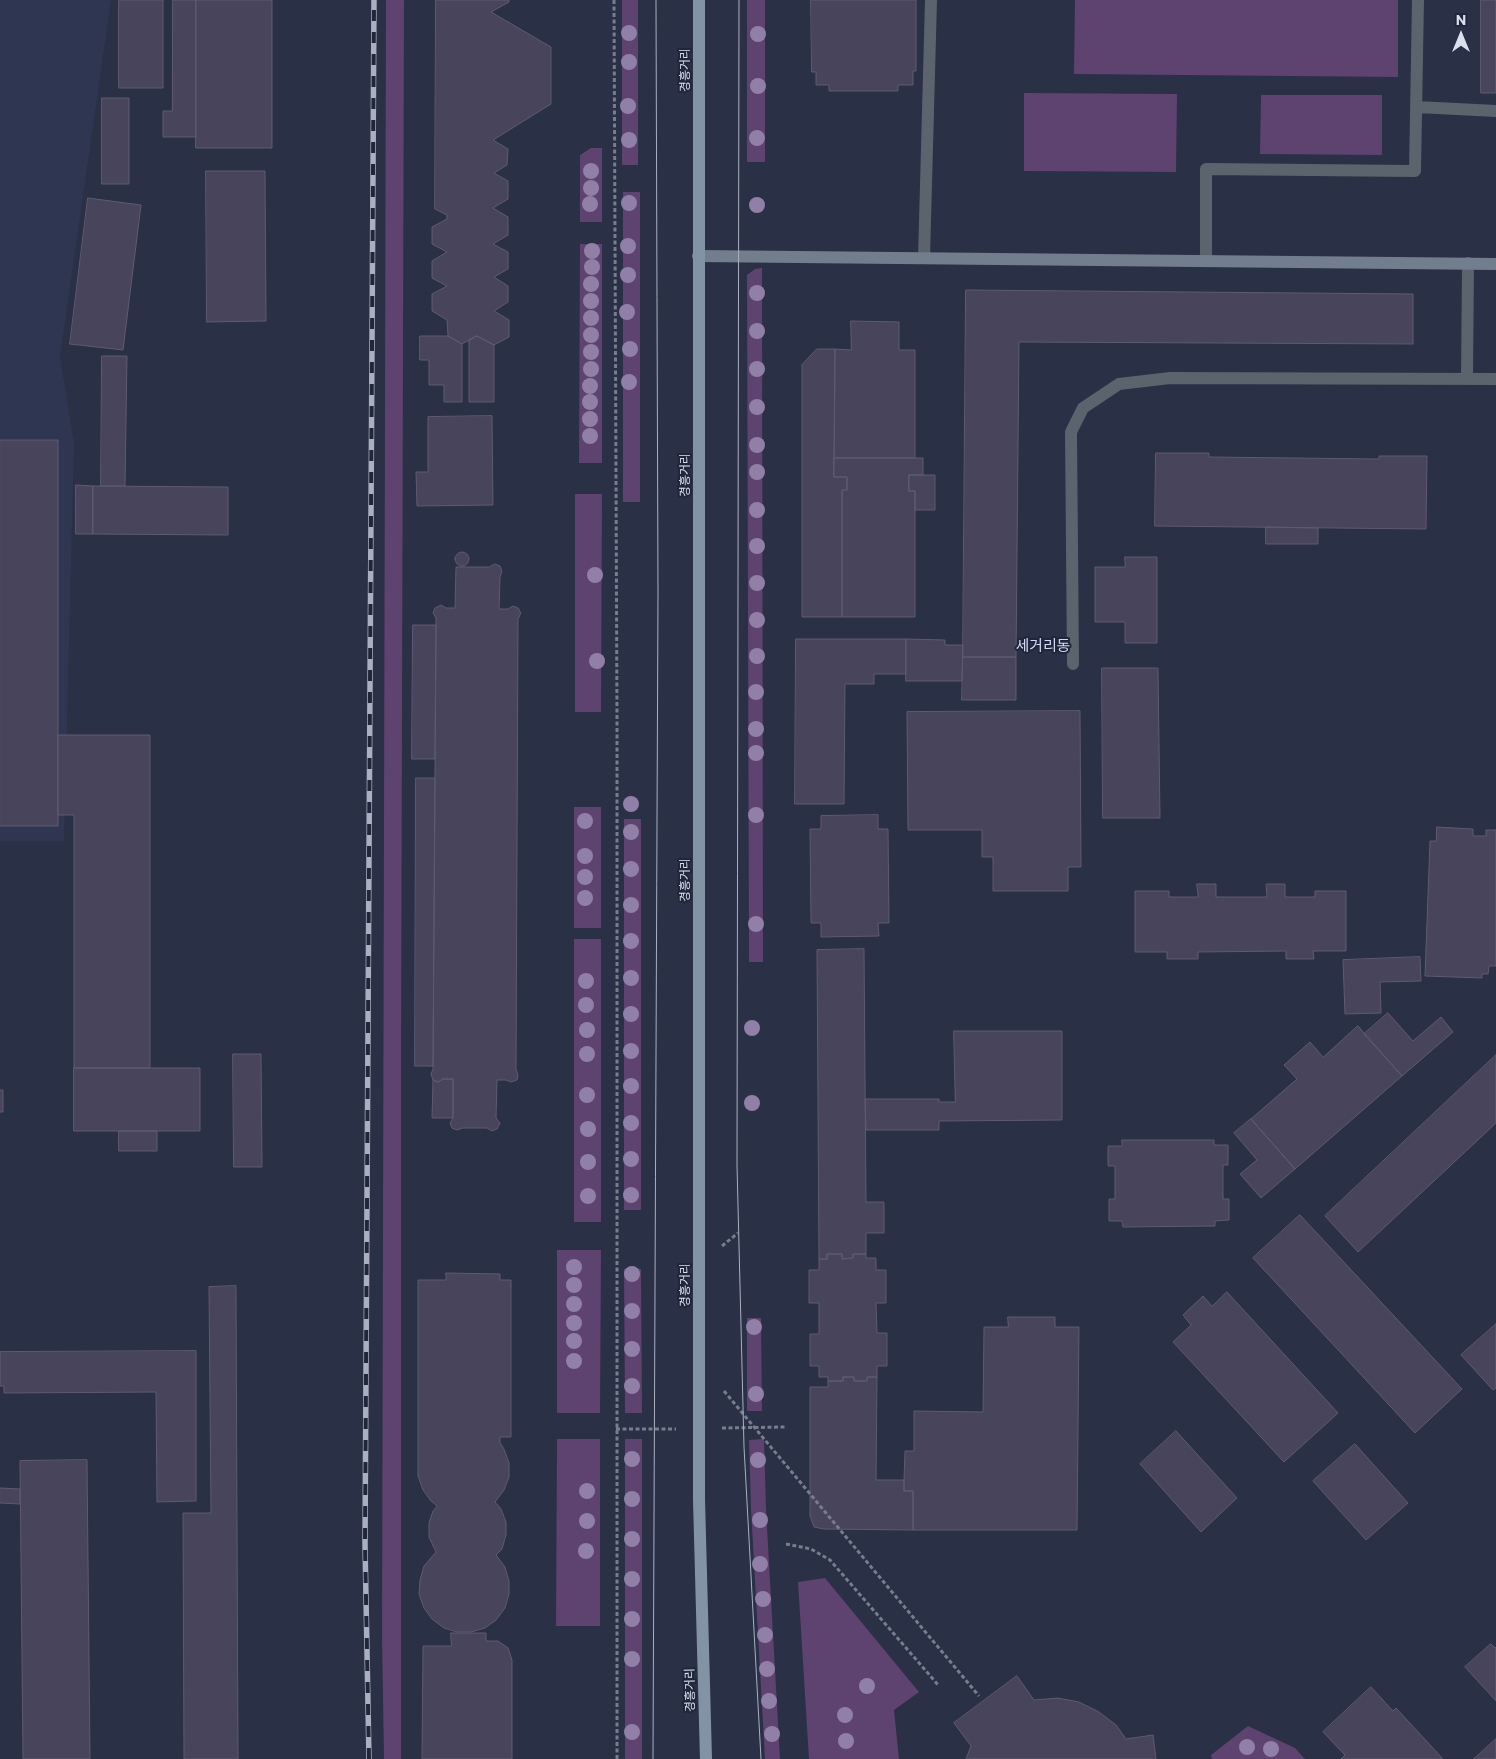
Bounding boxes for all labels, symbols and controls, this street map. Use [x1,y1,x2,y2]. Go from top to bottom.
north arrow [1436,10,1486,60]
text: N [1456,11,1466,28]
street label: 경흥거리 [678,48,692,92]
street label: 경흥거리 [678,453,692,497]
district label: 세거리동 [1015,637,1071,655]
street label: 경흥거리 [678,858,692,902]
street label: 경흥거리 [678,1263,692,1307]
street label: 경흥거리 [682,1668,698,1712]

